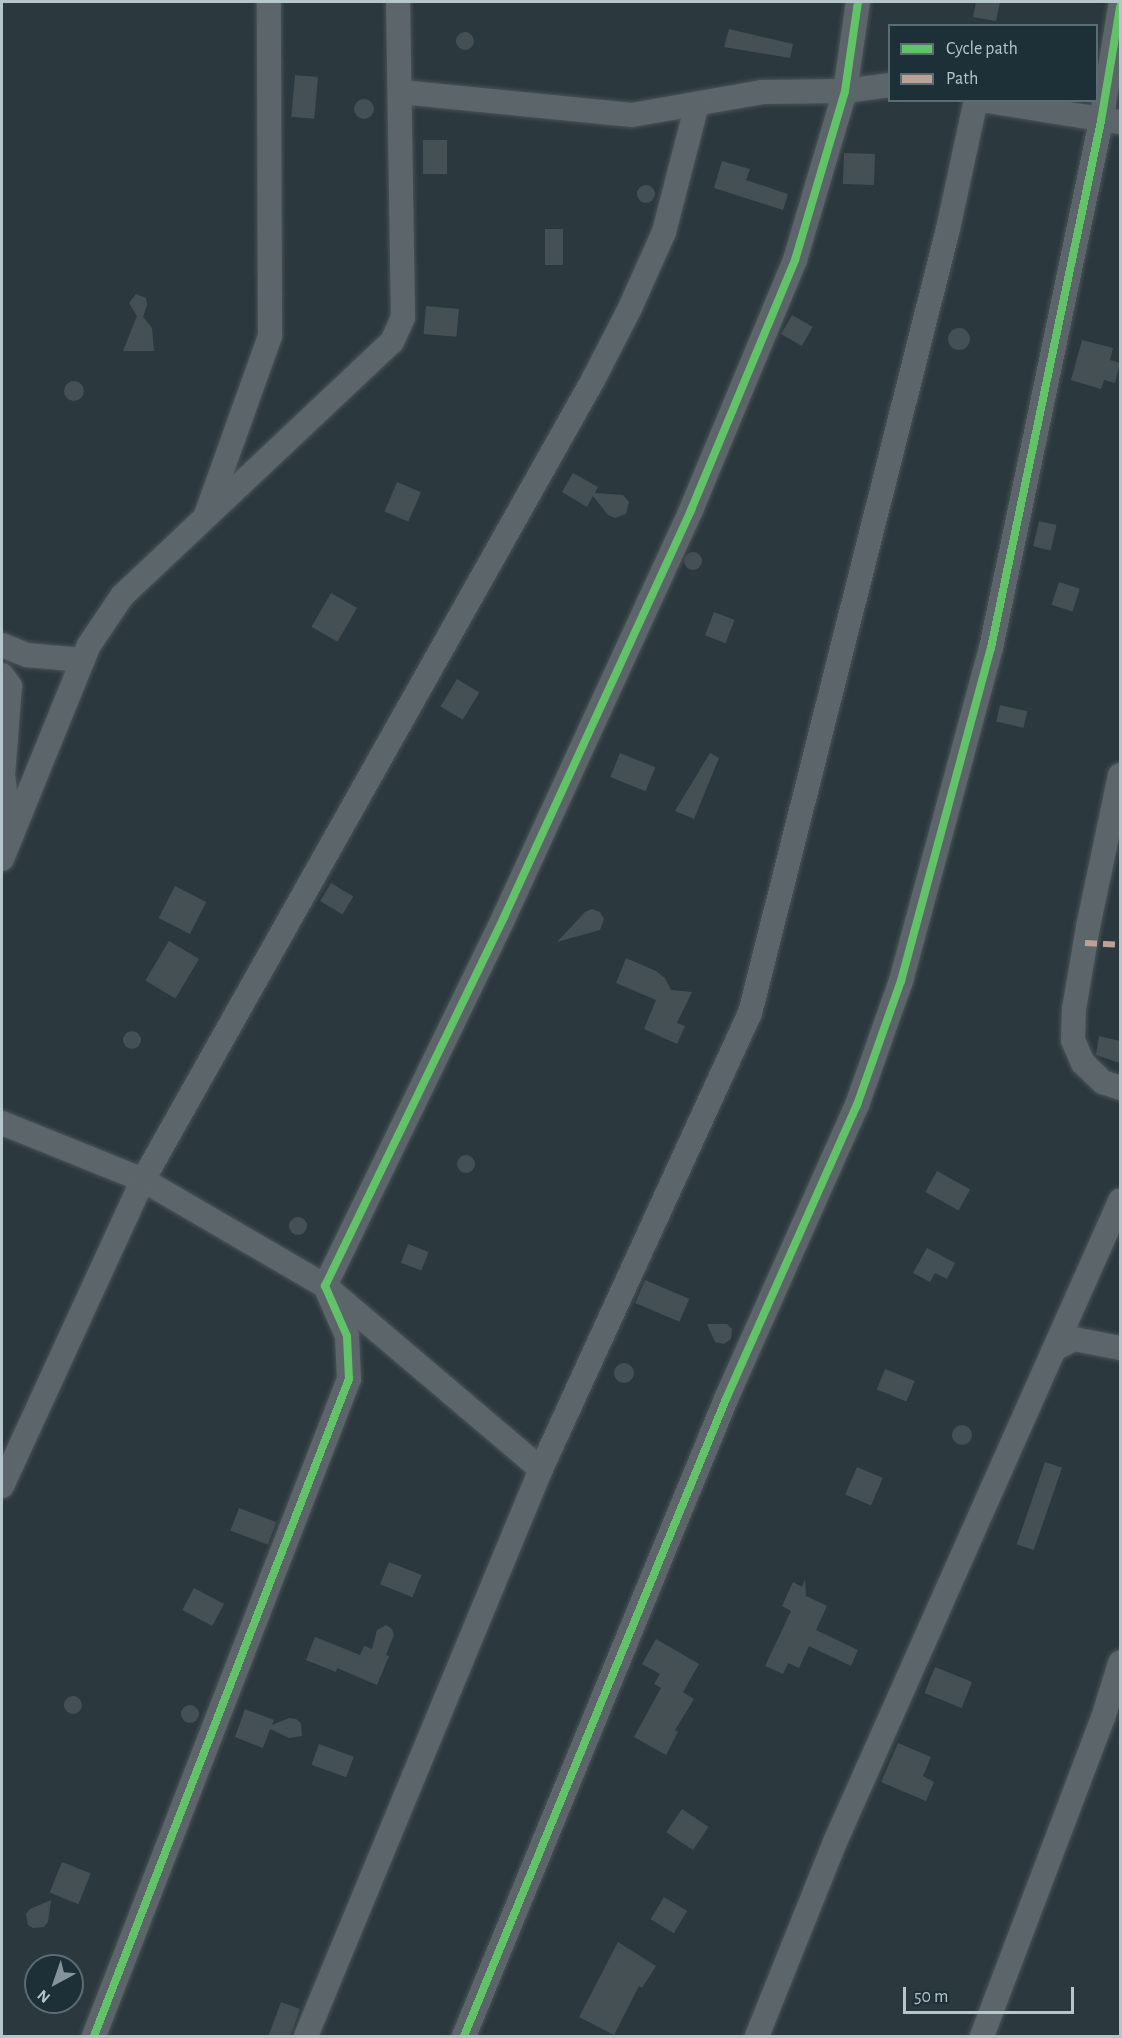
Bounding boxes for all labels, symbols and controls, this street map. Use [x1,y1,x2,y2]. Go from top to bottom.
legend [888,24,1098,102]
text: Cycle path [946,40,1018,58]
text: Path [946,70,978,88]
north arrow [24,1954,84,2014]
scale bar [906,1975,1077,2013]
text: N [34,1987,53,2006]
text: 50 m [914,1988,948,2006]

